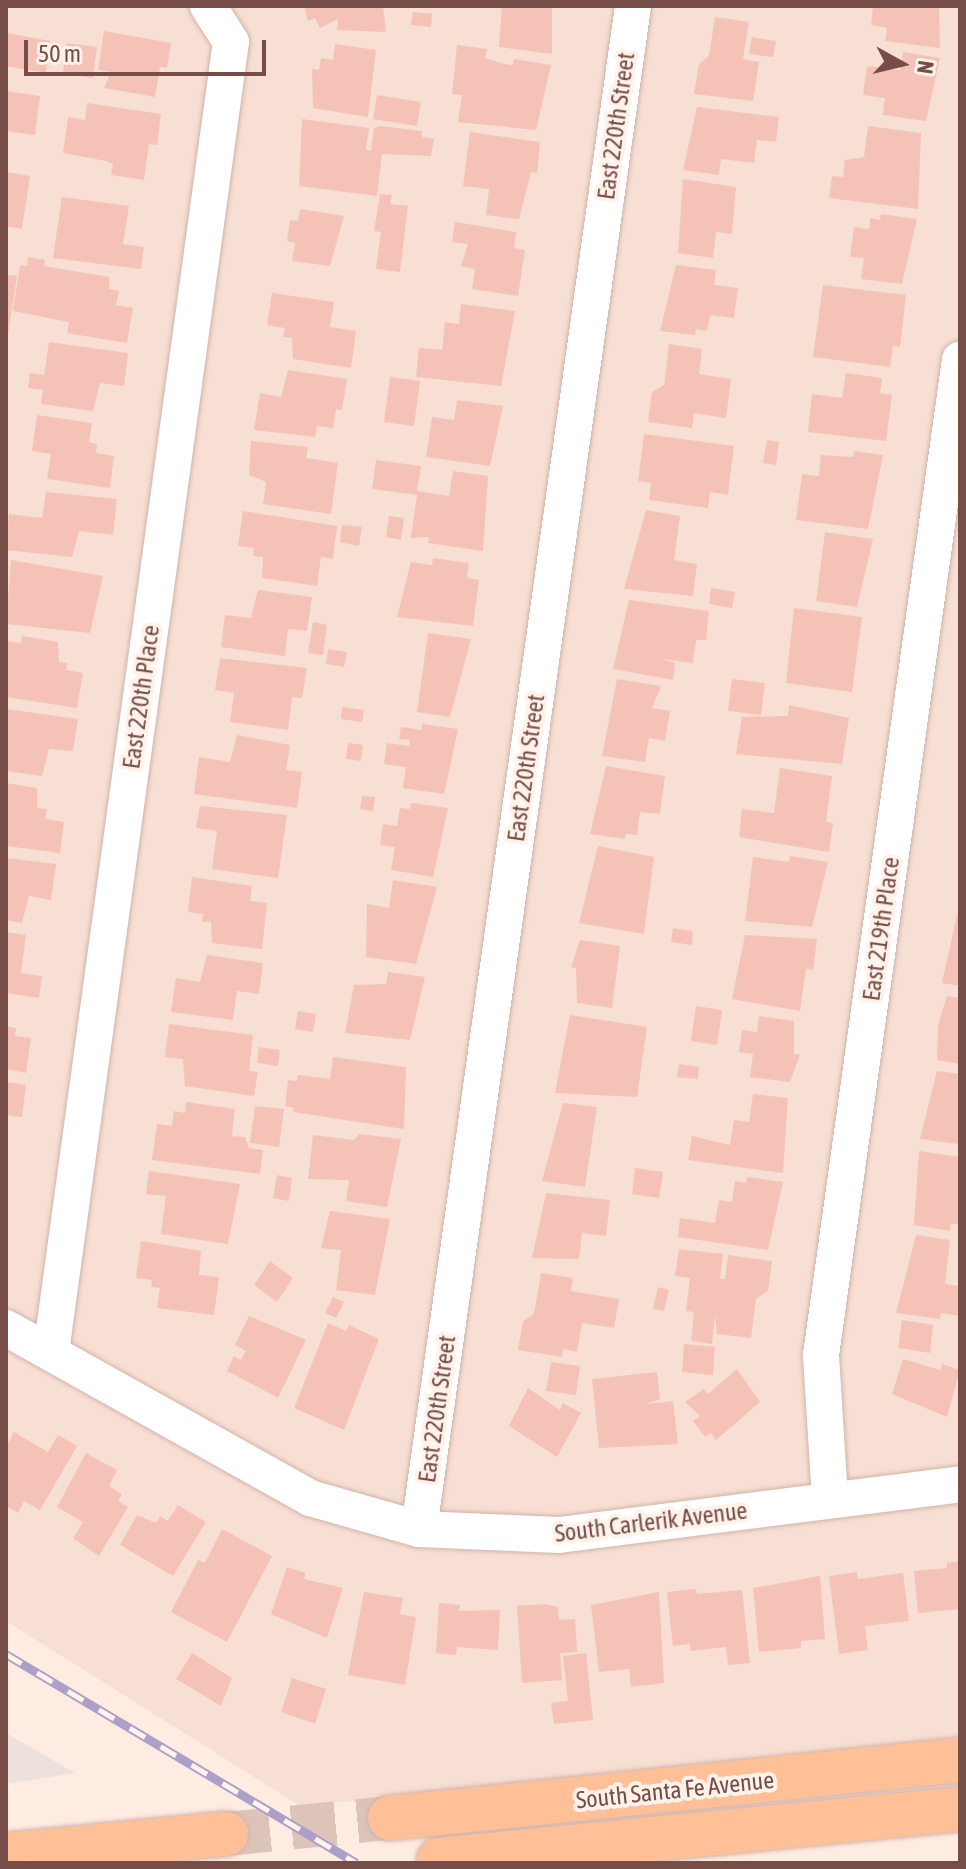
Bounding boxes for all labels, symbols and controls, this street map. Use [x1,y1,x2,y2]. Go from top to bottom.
scale bar [28,24,270,74]
north arrow [862,24,942,104]
text: 50 m [38,40,81,67]
street label: East 220th Street [591,51,641,201]
text: N [912,59,940,76]
street label: East 220th Place [117,623,165,771]
street label: East 220th Street [501,693,551,843]
street label: East 219th Place [857,855,905,1003]
street label: East 220th Street [412,1334,462,1484]
street label: South Carlerik Avenue [553,1496,749,1548]
street label: South Santa Fe Avenue [575,1765,775,1815]

